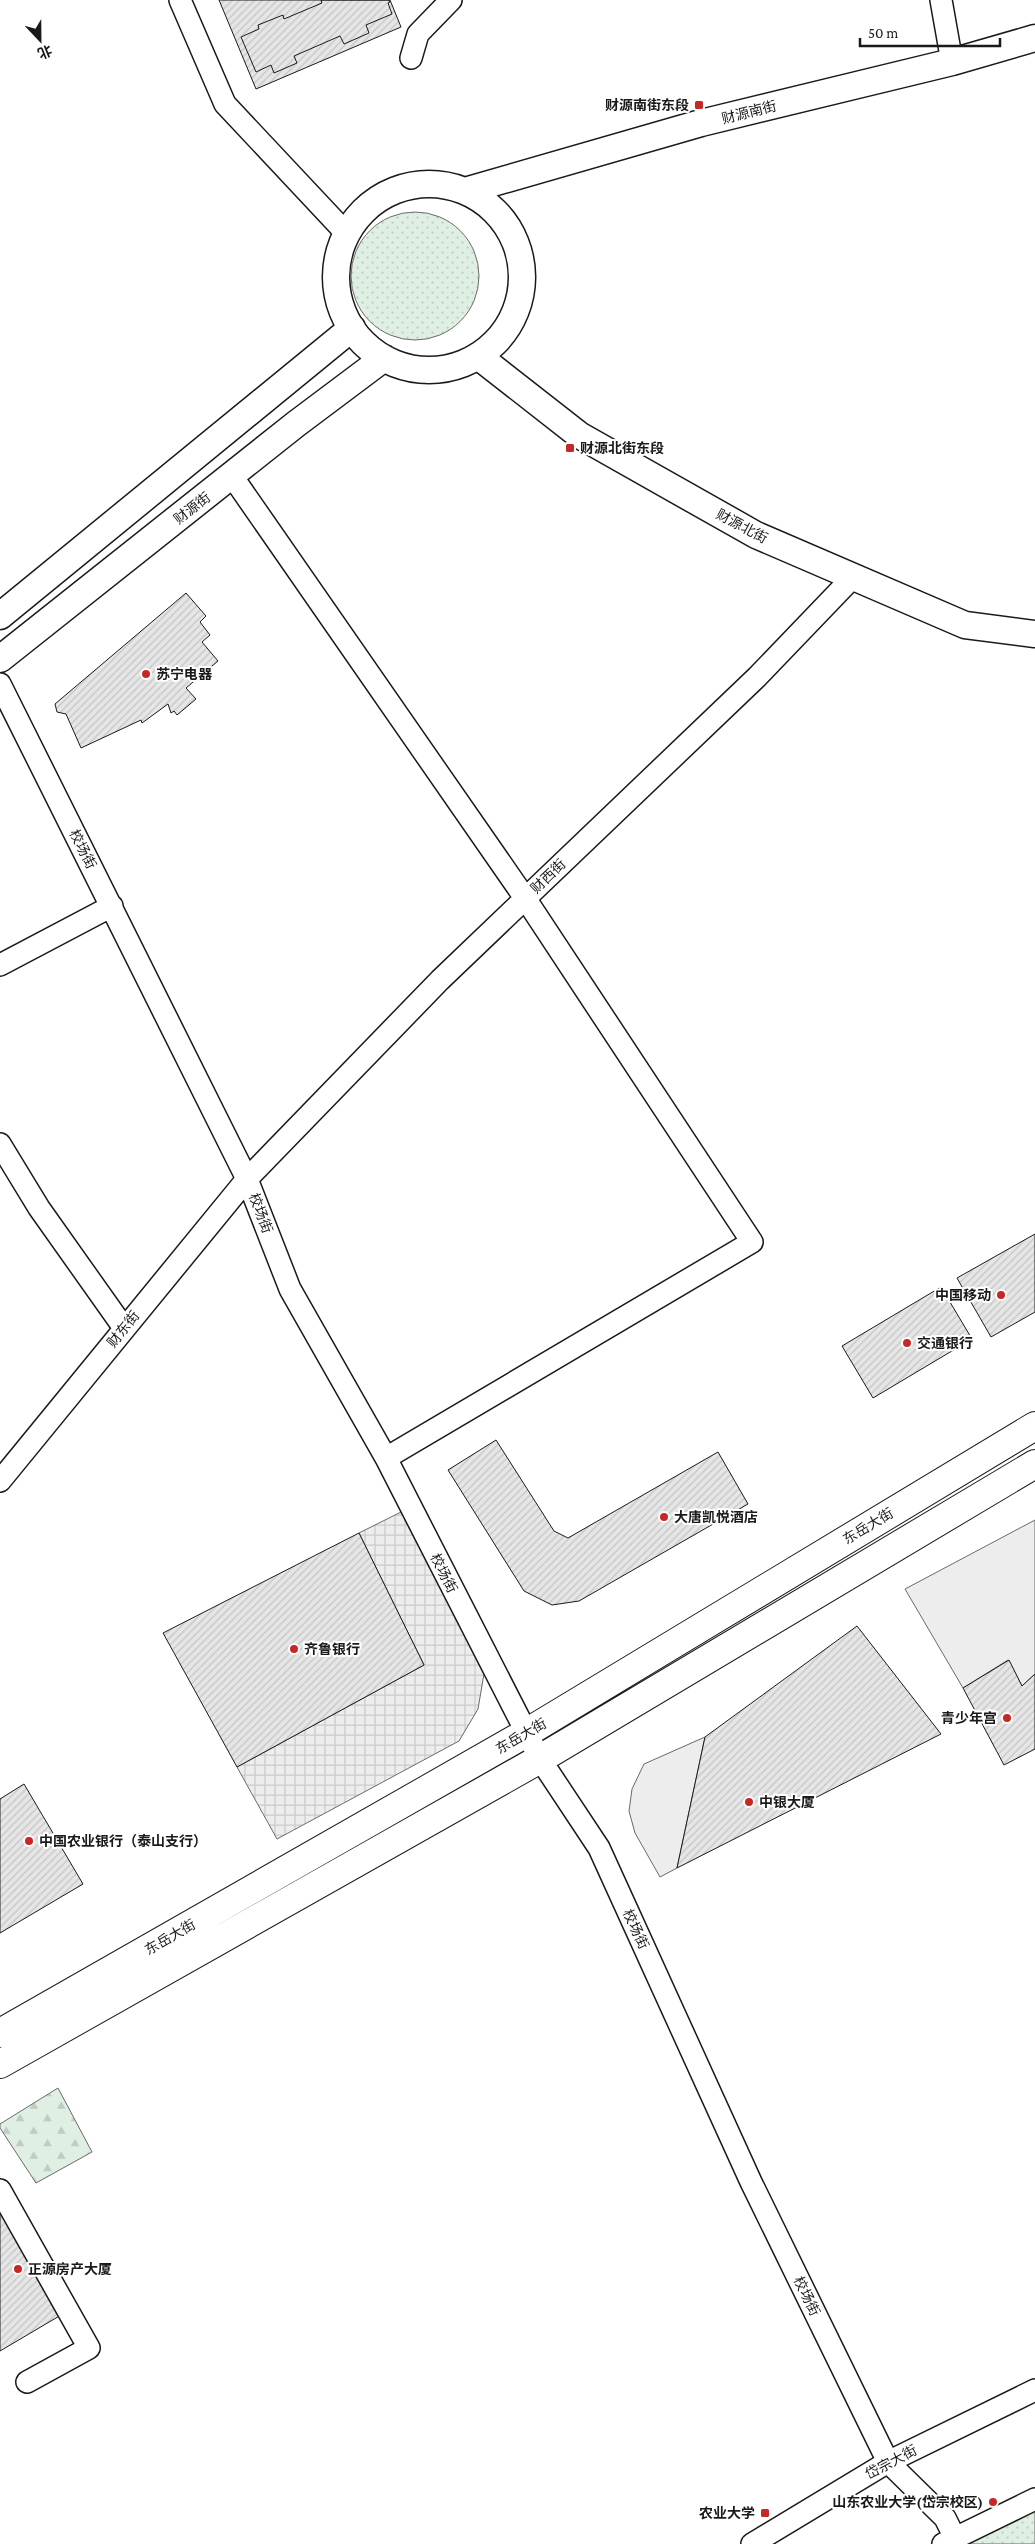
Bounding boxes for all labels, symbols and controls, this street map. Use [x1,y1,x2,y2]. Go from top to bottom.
north arrow [15,15,65,65]
scale bar [860,15,1000,47]
text: 50 m [868,25,898,41]
text: 北 [35,42,54,62]
place label: 财源南街东段 [605,97,689,113]
street label: 财源南街 [720,97,778,127]
marker: 财源南街东段 [693,99,705,111]
place label: 财源北街东段 [580,440,664,456]
marker: 财源北街东段 [564,442,576,454]
street label: 财源街 [171,489,213,527]
street label: 财源北街 [714,506,770,546]
place label: 苏宁电器 [156,666,213,682]
marker: 苏宁电器 [140,668,152,680]
street label: 校场街 [66,827,100,871]
street label: 财西街 [527,856,569,896]
street label: 校场街 [246,1191,276,1235]
place label: 中国移动 [935,1287,991,1303]
marker: 中国移动 [995,1289,1007,1301]
street label: 财东街 [104,1308,142,1350]
place label: 交通银行 [917,1335,973,1351]
marker: 交通银行 [901,1337,913,1349]
street label: 东岳大街 [840,1505,896,1547]
place label: 大唐凯悦酒店 [674,1509,758,1525]
marker: 大唐凯悦酒店 [658,1511,670,1523]
street label: 校场街 [427,1551,461,1595]
place label: 齐鲁银行 [304,1641,360,1657]
marker: 齐鲁银行 [288,1643,300,1655]
place label: 青少年宫 [941,1710,997,1726]
marker: 青少年宫 [1001,1712,1013,1724]
street label: 东岳大街 [493,1715,549,1757]
place label: 中银大厦 [759,1794,815,1810]
marker: 中银大厦 [743,1796,755,1808]
place label: 中国农业银行（泰山支行） [39,1833,207,1849]
marker: 中国农业银行（泰山支行） [23,1835,35,1847]
street label: 校场街 [620,1907,652,1951]
street label: 东岳大街 [142,1916,198,1958]
place label: 正源房产大厦 [28,2261,112,2277]
marker: 正源房产大厦 [12,2263,24,2275]
street label: 校场街 [791,2274,823,2318]
street label: 岱宗大街 [863,2442,919,2482]
place label: 山东农业大学(岱宗校区) [832,2494,983,2511]
marker: 山东农业大学(岱宗校区) [987,2496,999,2508]
place label: 农业大学 [699,2505,755,2521]
marker: 农业大学 [759,2507,771,2519]

